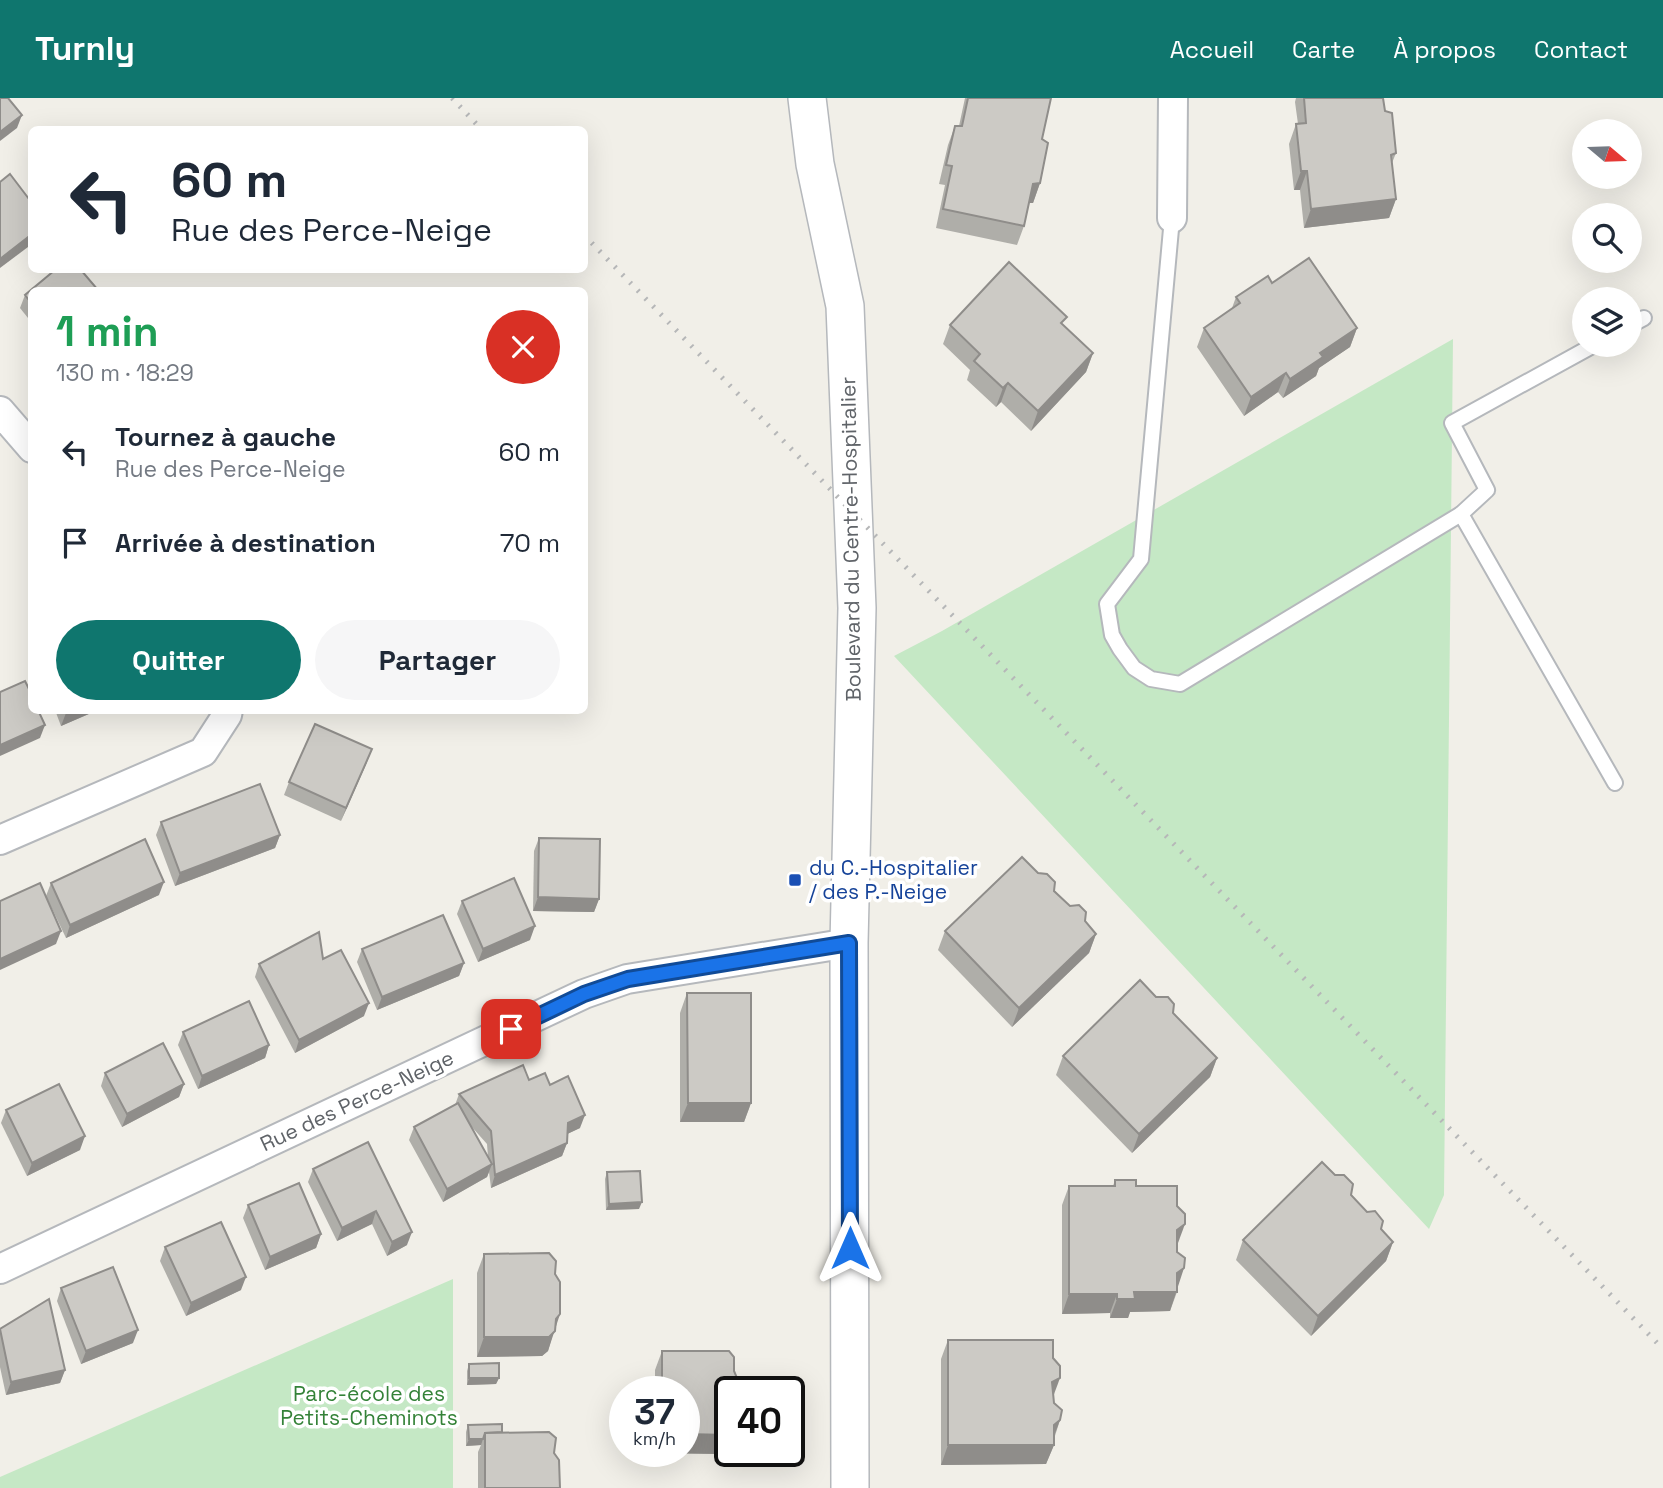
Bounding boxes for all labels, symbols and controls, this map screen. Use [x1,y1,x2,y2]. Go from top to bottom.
text: Turnly [35,28,135,70]
text: Accueil [1170,34,1254,65]
text: Carte [1292,34,1355,65]
text: À propos [1393,34,1496,65]
text: Contact [1534,34,1628,65]
north arrow [1572,119,1642,189]
map controls [1572,119,1642,357]
text: 60 m [171,149,287,211]
icon: left [56,154,147,245]
button: search [1572,203,1642,273]
text: Rue des Perce-Neige [171,210,492,250]
button: layers [1572,287,1642,357]
text: 1 min [56,305,159,358]
button: close [486,310,560,384]
text: 130 m · 18:29 [56,358,194,388]
street label: Boulevard du Centre-Hospitalier [834,376,867,702]
text: Tournez à gauche [115,420,336,454]
icon: left [56,433,94,471]
text: 60 m [498,435,560,469]
text: Rue des Perce-Neige [115,454,346,484]
icon: arrive [56,524,94,562]
text: Arrivée à destination [115,526,376,560]
text: 70 m [500,526,560,560]
button: Quitter [56,620,301,700]
button: Partager [315,620,560,700]
place label: du C.-Hospitalier / des P.-Neige [809,854,978,905]
marker: du C.-Hospitalier / des P.-Neige [787,872,803,888]
pin [481,999,541,1059]
icon: arrive [492,1010,530,1048]
street label: Rue des Perce-Neige [256,1044,458,1157]
position arrow [813,1211,887,1285]
speed limit sign: 40 [714,1376,805,1467]
park label: Parc-école des Petits-Cheminots [280,1380,458,1431]
text: 37 [634,1390,675,1434]
text: km/h [633,1427,676,1450]

